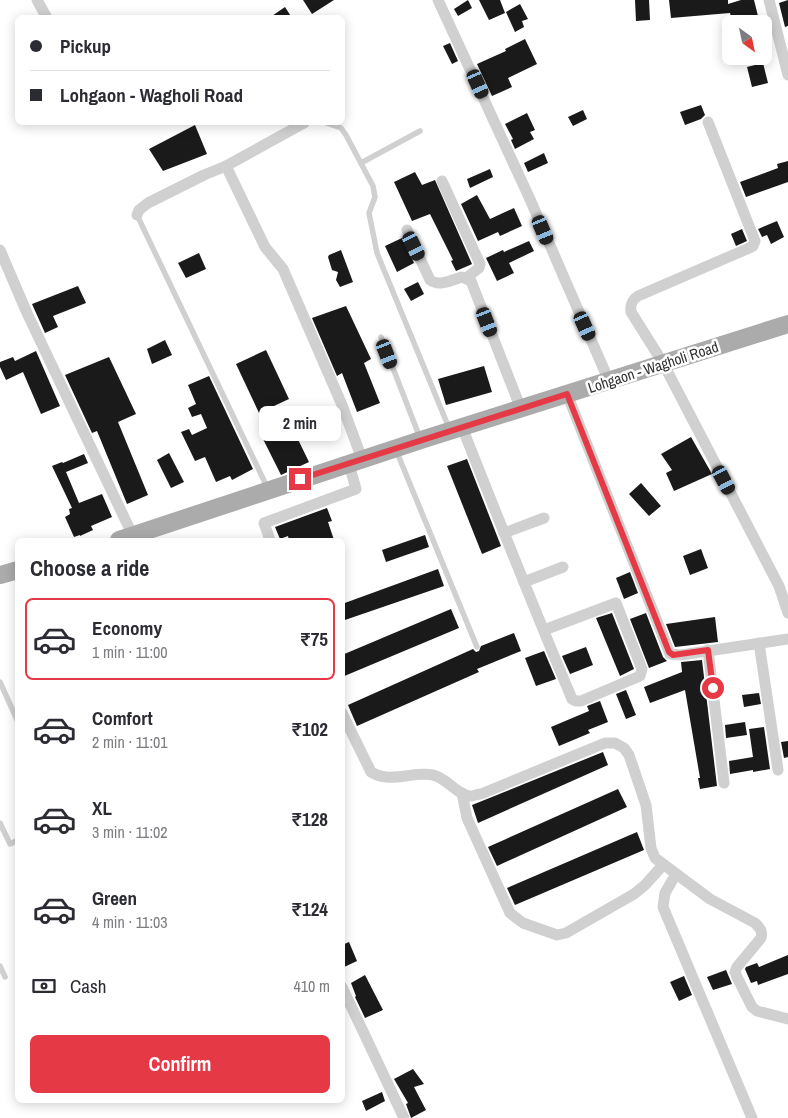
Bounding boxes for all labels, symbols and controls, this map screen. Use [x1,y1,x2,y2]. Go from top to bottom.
north arrow [722,15,772,65]
map controls [722,15,772,65]
text: Pickup [60,33,111,59]
car [465,67,490,101]
text: Lohgaon - Wagholi Road [60,82,243,108]
car [530,213,555,247]
car [400,229,427,263]
car [474,305,499,339]
car [572,309,597,343]
street label: Lohgaon - Wagholi Road [585,336,721,398]
car [374,337,399,371]
callout: 2 min [259,406,341,442]
text: 2 min [283,412,317,434]
car [710,463,737,497]
route end [289,468,311,490]
text: Choose a ride [30,553,149,583]
text: Economy [92,615,162,641]
icon: car [32,617,77,662]
text: ₹75 [300,626,328,652]
text: 1 min · 11:00 [92,641,168,663]
route start [702,677,724,699]
text: Comfort [92,705,153,731]
icon: car [32,707,77,752]
text: ₹102 [291,716,328,742]
text: 2 min · 11:01 [92,731,168,753]
text: XL [92,795,112,821]
icon: car [32,797,77,842]
text: ₹128 [291,806,328,832]
text: 3 min · 11:02 [92,821,168,843]
text: Green [92,885,137,911]
icon: car [32,887,77,932]
text: ₹124 [291,896,328,922]
text: 4 min · 11:03 [92,911,168,933]
icon: cash [30,972,58,1000]
text: Cash [70,973,106,999]
text: 410 m [294,975,330,997]
button: Confirm [30,1035,330,1093]

